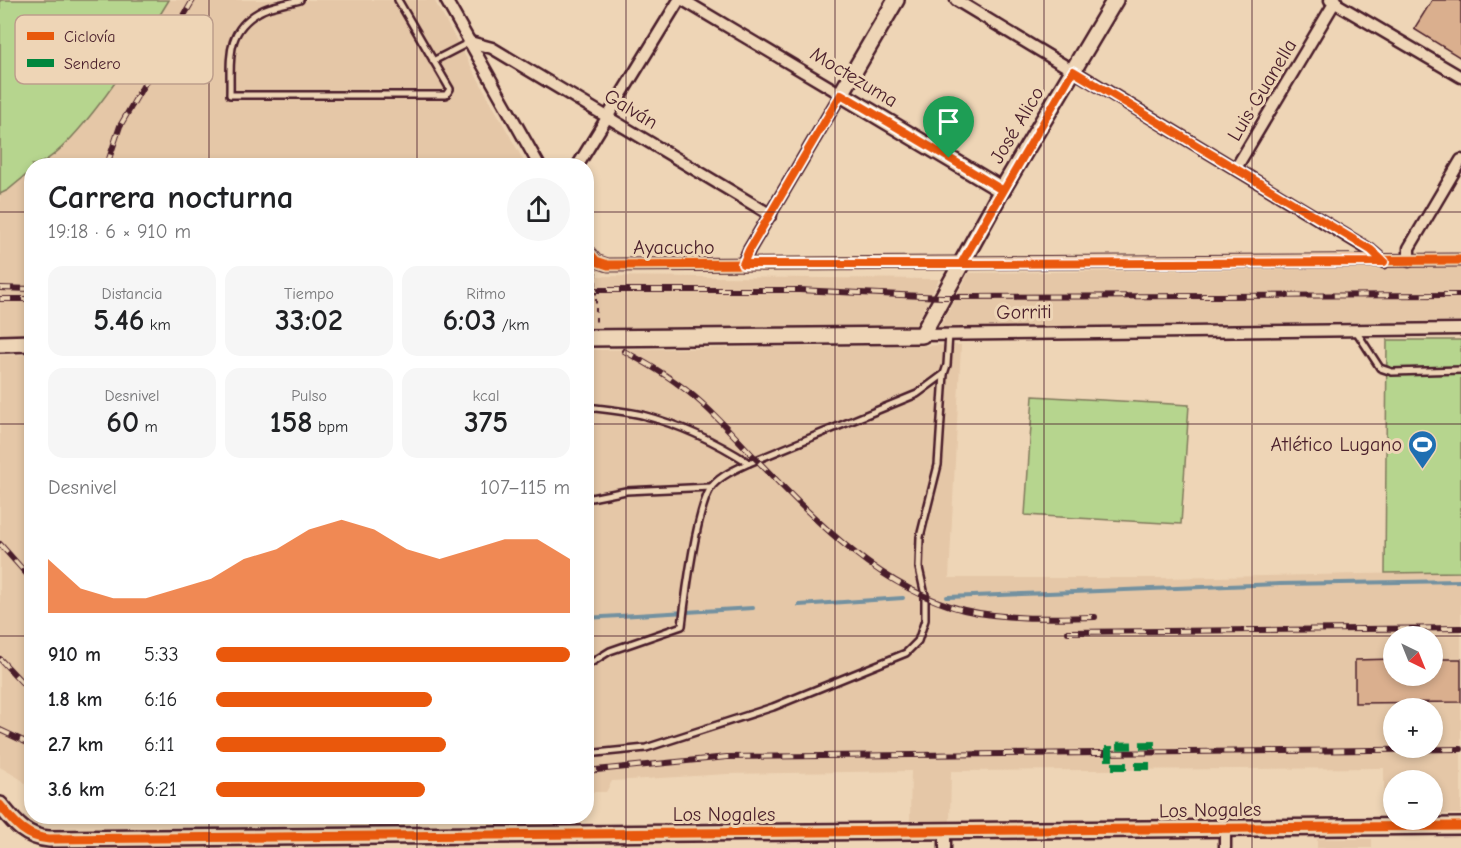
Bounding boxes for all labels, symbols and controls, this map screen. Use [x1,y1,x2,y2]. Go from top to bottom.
legend [15,15,213,84]
text: Ciclovía [64,28,116,46]
street label: Luis Guanella [1223,35,1301,145]
street label: Moctezuma [806,42,902,112]
text: Sendero [64,55,121,73]
street label: José Alico [985,83,1049,167]
street label: Galván [600,84,662,134]
pin [923,96,974,158]
icon: arrive [932,105,965,138]
text: Carrera nocturna [48,178,294,216]
button: share [507,178,570,241]
text: 19:18 · 6 × 910 m [48,220,191,243]
street label: Ayacucho [633,236,715,259]
text: Distancia [101,285,163,303]
text: Tiempo [284,285,334,303]
text: Ritmo [466,285,506,303]
street label: Gorriti [996,300,1052,324]
text: 5.46 [93,303,144,338]
text: 33:02 [275,303,343,338]
text: 6:03 [442,303,496,338]
text: km [144,316,171,334]
text: /km [496,316,530,334]
text: Desnivel [104,387,160,405]
text: Pulso [291,387,327,405]
text: kcal [473,387,499,405]
text: 60 [106,405,139,440]
text: 158 [270,405,313,440]
text: 375 [464,405,508,440]
text: m [139,418,158,436]
text: bpm [313,418,348,436]
sports icon: Atlético Lugano [1407,428,1439,470]
place label: Atlético Lugano [1271,433,1402,456]
text: Desnivel [48,476,117,499]
text: 107–115 m [480,476,570,499]
north arrow [1383,626,1443,686]
map controls [1383,626,1443,830]
text: 910 m [48,643,101,666]
text: 5:33 [144,643,179,666]
text: 1.8 km [48,688,103,711]
text: 6:16 [144,688,177,711]
button: + [1383,698,1443,758]
text: 2.7 km [48,733,103,756]
text: 6:11 [144,733,174,756]
button: − [1383,770,1443,830]
text: 3.6 km [48,778,105,801]
text: 6:21 [144,778,177,801]
street label: Los Nogales [1159,798,1261,822]
street label: Los Nogales [673,803,775,826]

